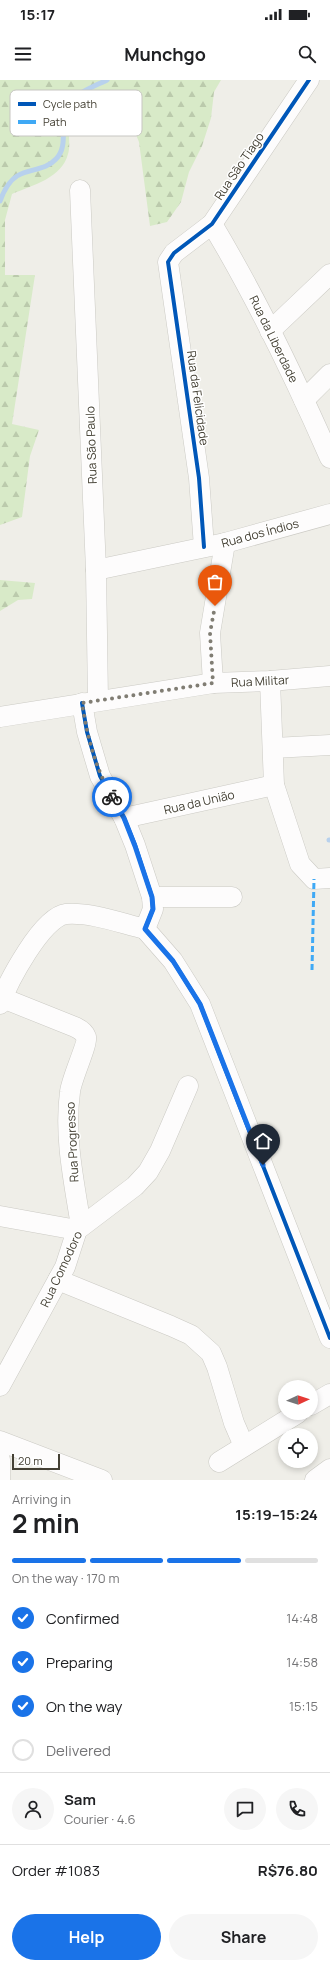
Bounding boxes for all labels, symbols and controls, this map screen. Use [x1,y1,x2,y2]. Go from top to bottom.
text: 15:17 [20,4,55,25]
text: Munchgo [124,42,206,66]
icon: menu [12,43,34,65]
icon: search [296,43,318,65]
legend [10,90,142,136]
text: Cycle path [43,96,97,111]
text: Path [43,114,66,129]
street label: Rua São Tiago [210,129,268,203]
street label: Rua da Liberdade [246,293,302,385]
street label: Rua da Felicidade [183,349,213,447]
street label: Rua São Paulo [81,406,101,484]
street label: Rua dos Índios [219,514,301,552]
pin [198,565,232,606]
icon: bag [204,571,226,593]
street label: Rua Militar [231,671,290,691]
courier [92,777,132,817]
icon: bike [101,786,123,808]
street label: Rua da União [162,786,236,818]
street label: Rua Progresso [61,1101,83,1183]
pin [246,1124,280,1165]
icon: home [252,1130,274,1152]
street label: Rua Comodoro [36,1228,86,1310]
north arrow [278,1380,318,1420]
map controls [278,1380,318,1468]
button: locate [278,1428,318,1468]
scale bar [12,1452,60,1471]
text: 20 m [18,1453,43,1468]
text: Arriving in [12,1490,71,1508]
text: 15:19–15:24 [235,1504,318,1525]
text: 2 min [12,1505,80,1541]
text: On the way · 170 m [12,1569,119,1587]
icon: check [12,1607,34,1629]
text: Confirmed [46,1608,119,1629]
text: 14:48 [286,1609,318,1627]
icon: check [12,1651,34,1673]
text: Preparing [46,1652,113,1673]
text: 14:58 [286,1653,318,1671]
icon: check [12,1695,34,1717]
text: On the way [46,1696,122,1717]
text: 15:15 [289,1697,318,1715]
text: Delivered [46,1740,111,1761]
button: person [12,1788,54,1830]
button: chat [224,1788,266,1830]
button: phone [276,1788,318,1830]
text: Sam [64,1789,96,1810]
text: Courier · 4.6 [64,1810,136,1828]
text: Order #1083 [12,1860,100,1881]
text: R$76.80 [258,1860,318,1881]
button: Help [12,1914,161,1960]
button: Share [169,1914,318,1960]

